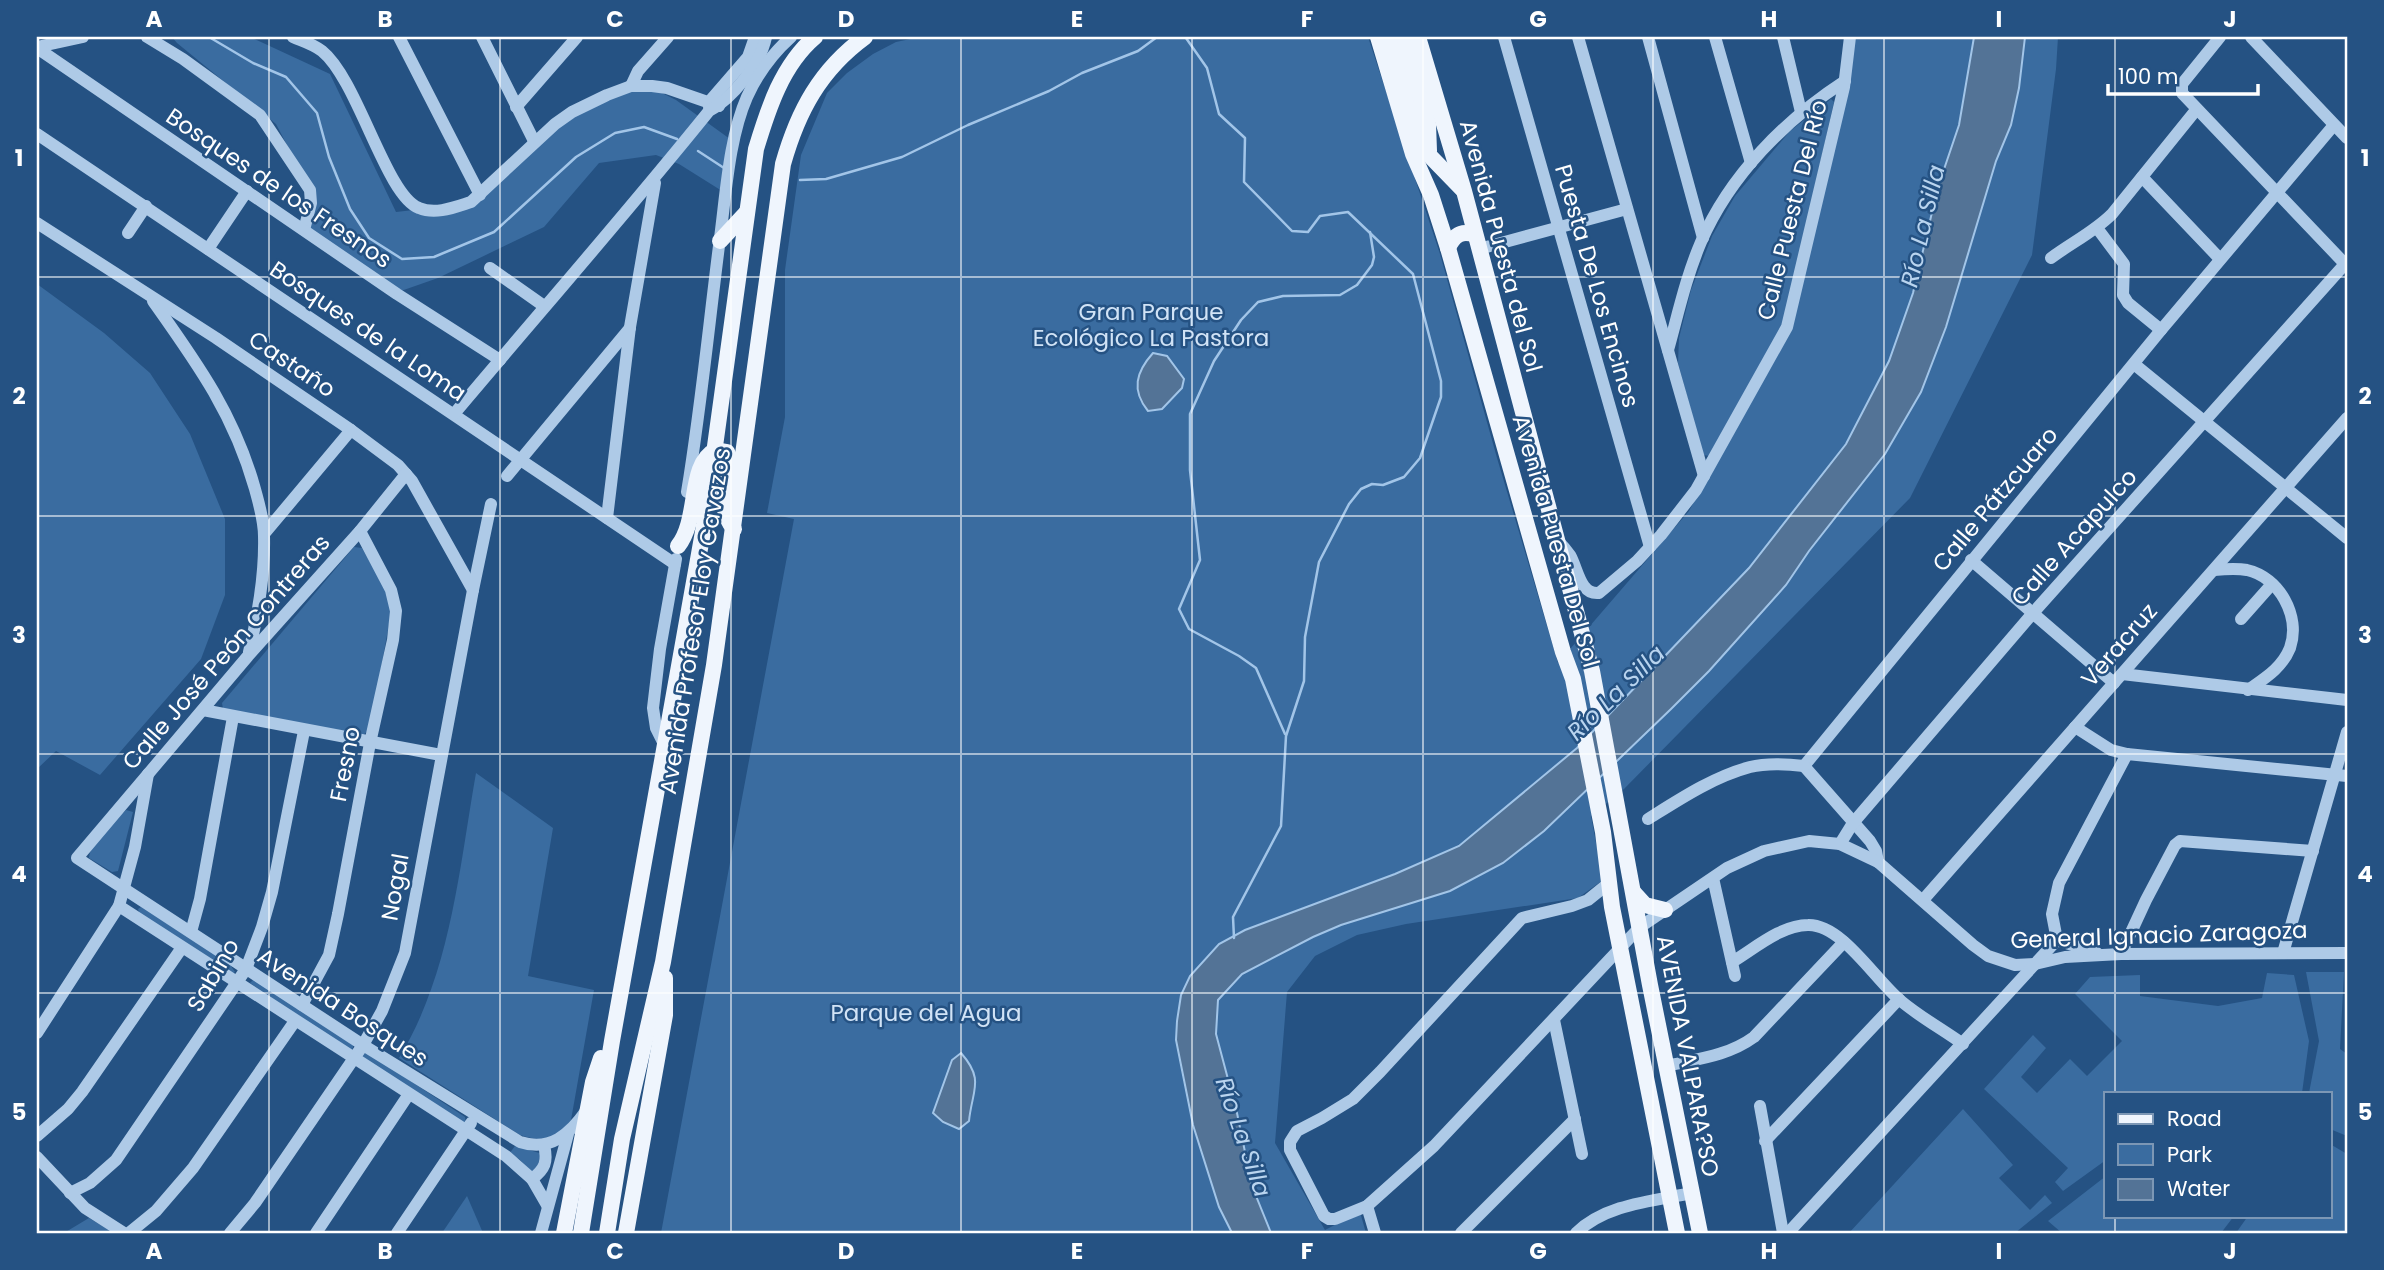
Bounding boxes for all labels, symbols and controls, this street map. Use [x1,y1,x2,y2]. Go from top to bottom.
text: A [146,3,163,35]
text: B [377,3,393,35]
text: C [606,3,624,35]
text: D [838,3,854,35]
text: E [1071,3,1083,35]
text: F [1301,3,1313,35]
text: G [1529,3,1547,35]
text: H [1761,3,1777,35]
text: I [1996,3,2002,35]
text: J [2223,3,2237,35]
scale bar [2108,52,2258,96]
text: 100 m [2118,62,2178,91]
street label: Calle Puesta Del Río [1749,96,1835,324]
street label: Bosques de los Fresnos [160,100,398,276]
street label: Avenida Puesta del Sol [1452,116,1550,376]
text: 1 [15,142,23,174]
text: 1 [2361,142,2369,174]
street label: Puesta De Los Encinos [1547,161,1647,411]
water label: Río La Silla [1892,161,1953,290]
street label: Bosques de la Loma [263,253,473,409]
park label: Gran Parque Ecológico La Pastora [1033,296,1269,354]
street label: Castaño [242,323,342,405]
text: 2 [12,380,26,412]
text: 2 [2358,380,2372,412]
street label: Avenida Puesta Del Sol [1505,411,1607,671]
street label: Calle Pátzcuaro [1925,420,2065,578]
street label: Avenida Profesor Eloy Cavazos [652,445,738,797]
street label: Calle Acapulco [2004,461,2144,613]
street label: Calle José Peón Contreras [115,528,337,776]
street label: Veracruz [2074,596,2164,694]
text: 3 [12,619,26,651]
text: 3 [2358,619,2372,651]
water label: Río La Silla [1559,637,1672,748]
street label: Fresno [322,724,368,804]
street label: Nogal [373,851,417,923]
text: 4 [11,858,27,890]
text: 4 [2357,858,2373,890]
street label: General Ignacio Zaragoza [2010,914,2308,956]
street label: Sabino [179,932,247,1018]
street label: AVENIDA VALPARA?SO [1649,932,1727,1180]
street label: Avenida Bosques [251,940,435,1074]
park label: Parque del Agua [830,997,1022,1029]
water label: Río La Silla [1208,1073,1279,1201]
legend [2104,1092,2332,1218]
text: 5 [12,1096,26,1128]
text: 5 [2358,1096,2372,1128]
text: Road [2167,1104,2222,1133]
text: Park [2167,1140,2212,1169]
text: Water [2167,1174,2230,1203]
text: A [146,1235,163,1267]
text: B [377,1235,393,1267]
text: C [606,1235,624,1267]
text: D [838,1235,854,1267]
text: E [1071,1235,1083,1267]
text: F [1301,1235,1313,1267]
text: G [1529,1235,1547,1267]
text: H [1761,1235,1777,1267]
text: I [1996,1235,2002,1267]
text: J [2223,1235,2237,1267]

